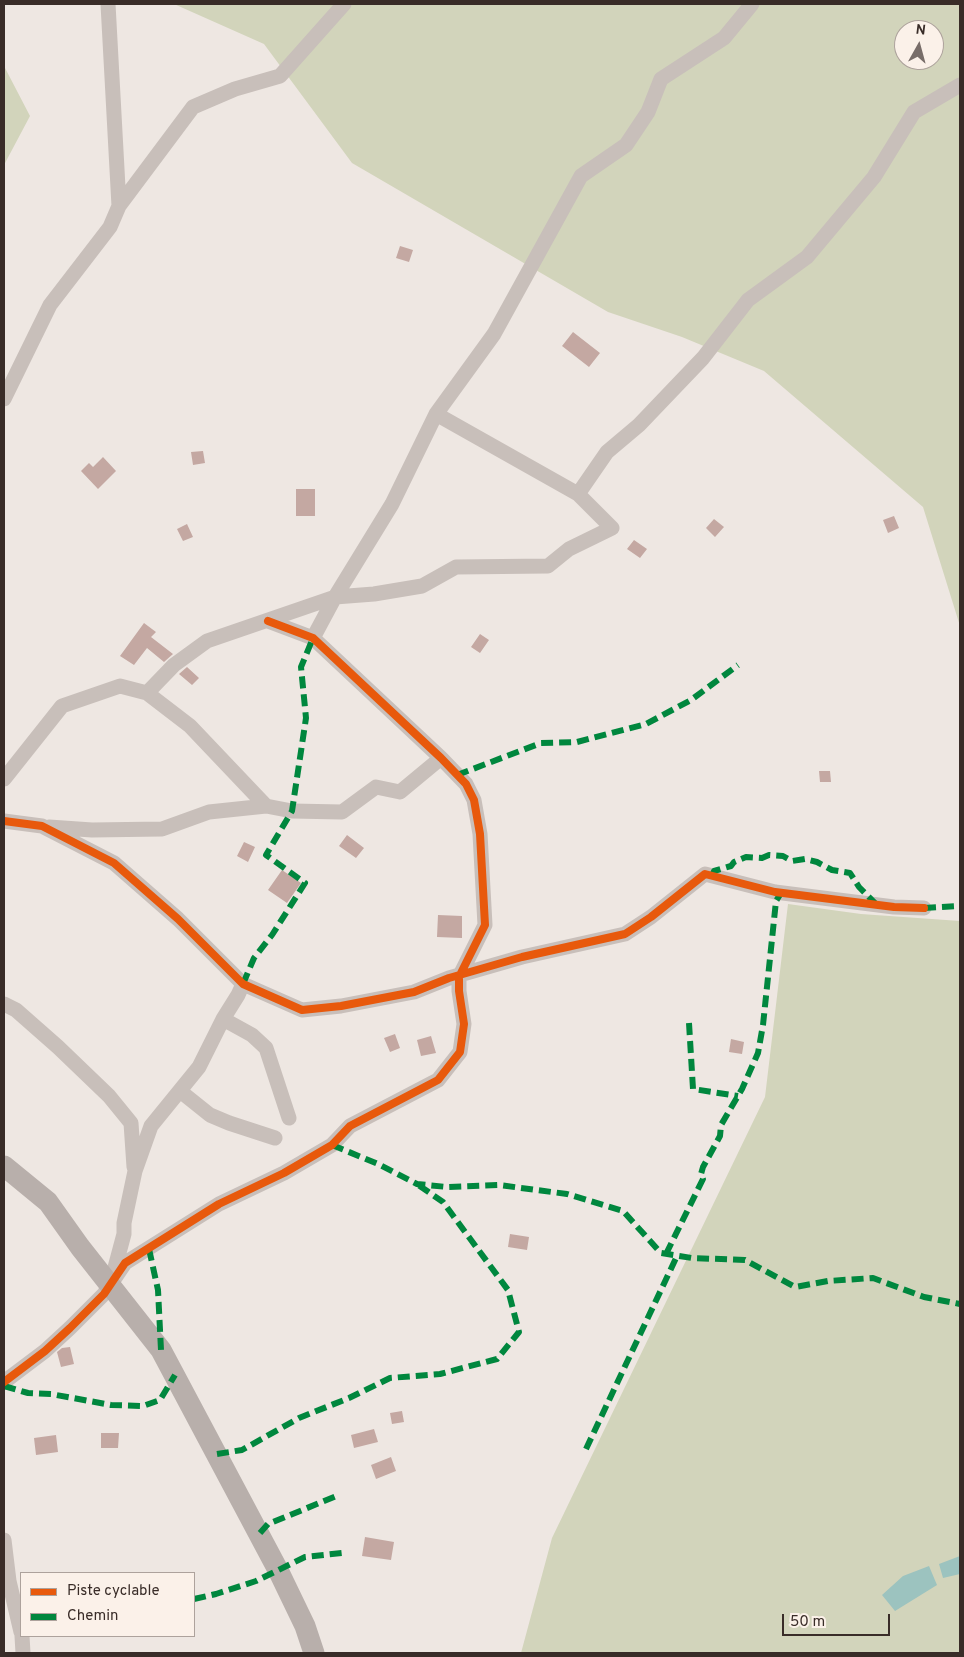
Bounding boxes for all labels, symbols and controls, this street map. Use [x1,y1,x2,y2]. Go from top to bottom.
north arrow [894,20,944,70]
text: N [915,22,927,40]
legend [20,1572,195,1637]
text: Piste cyclable [67,1582,160,1601]
scale bar [784,1604,892,1636]
text: Chemin [67,1607,119,1626]
text: 50 m [790,1613,825,1632]

